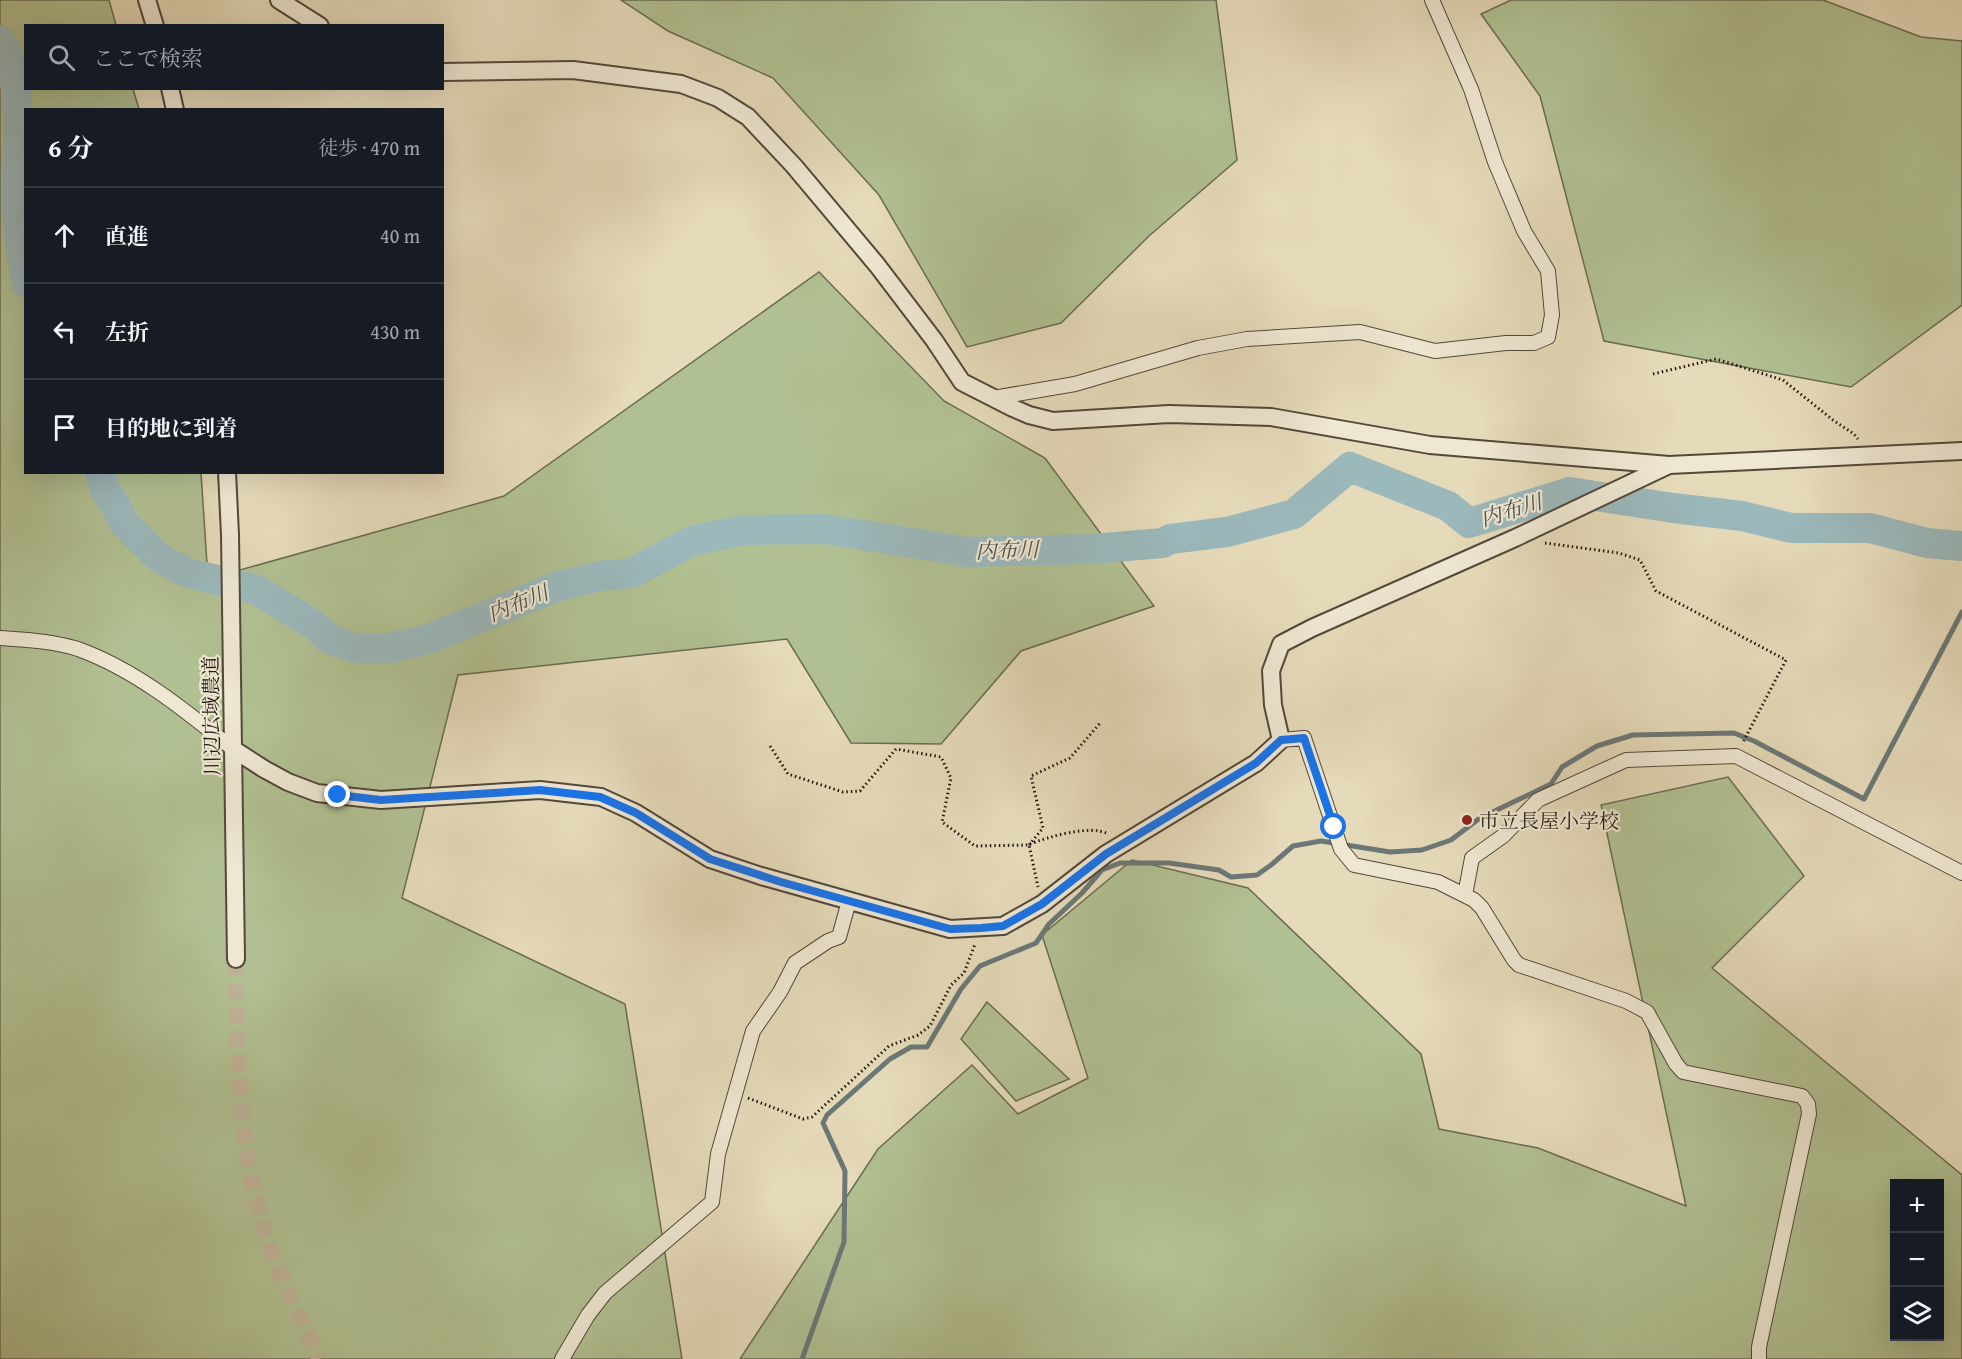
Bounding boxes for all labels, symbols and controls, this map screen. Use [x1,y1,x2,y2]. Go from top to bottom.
search box [24,24,444,90]
icon: search [45,41,78,74]
text: ここで検索 [93,42,203,74]
text: 6 分 [48,128,93,167]
text: 徒歩 · 470 m [318,133,420,162]
icon: ahead [48,219,81,252]
text: 直進 [105,220,149,252]
text: 40 m [380,221,420,250]
icon: left [48,315,81,348]
text: 左折 [105,316,149,348]
text: 430 m [370,317,420,346]
icon: arrive [48,411,81,444]
text: 目的地に到着 [105,412,237,444]
water label: 内布川 [1476,485,1548,534]
water label: 内布川 [975,533,1041,567]
water label: 内布川 [483,576,555,629]
street label: 川辺広域農道 [195,656,227,776]
route end [324,781,350,807]
place label: 市立長屋小学校 [1479,806,1619,835]
route start [1320,813,1346,839]
marker: 市立長屋小学校 [1460,813,1474,827]
map controls [1890,1179,1944,1341]
button: + [1890,1179,1944,1233]
button: − [1890,1233,1944,1287]
button: layers [1890,1287,1944,1341]

